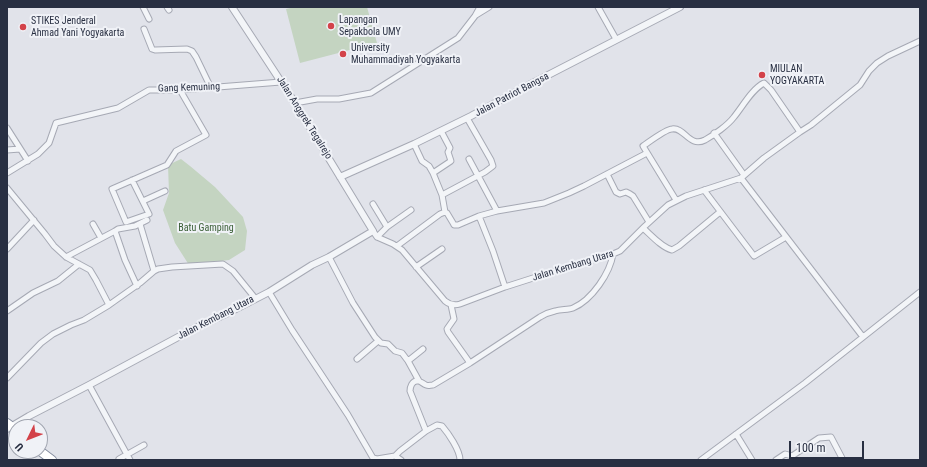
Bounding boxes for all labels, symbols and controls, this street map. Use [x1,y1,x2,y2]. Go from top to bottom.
place label: Lapangan Sepakbola UMY [339,14,401,38]
place label: STIKES Jenderal Ahmad Yani Yogyakarta [31,15,124,38]
marker: Lapangan Sepakbola UMY [326,21,336,31]
marker: STIKES Jenderal Ahmad Yani Yogyakarta [18,22,28,32]
place label: University Muhammadiyah Yogyakarta [351,42,460,66]
marker: University Muhammadiyah Yogyakarta [338,49,348,59]
place label: MIULAN YOGYAKARTA [770,63,824,86]
street label: Jalan Patriot Bangsa [473,70,551,120]
marker: MIULAN YOGYAKARTA [757,70,767,80]
street label: Jalan Anggrek Tegalrejo [274,74,334,162]
street label: Gang Kemuning [158,81,220,95]
park label: Batu Gamping [178,222,234,234]
street label: Jalan Kembang Utara [531,248,615,284]
street label: Jalan Kembang Utara [176,294,256,342]
north arrow [8,419,48,459]
scale bar [791,433,866,459]
text: U [13,440,26,454]
text: 100 m [796,441,826,455]

